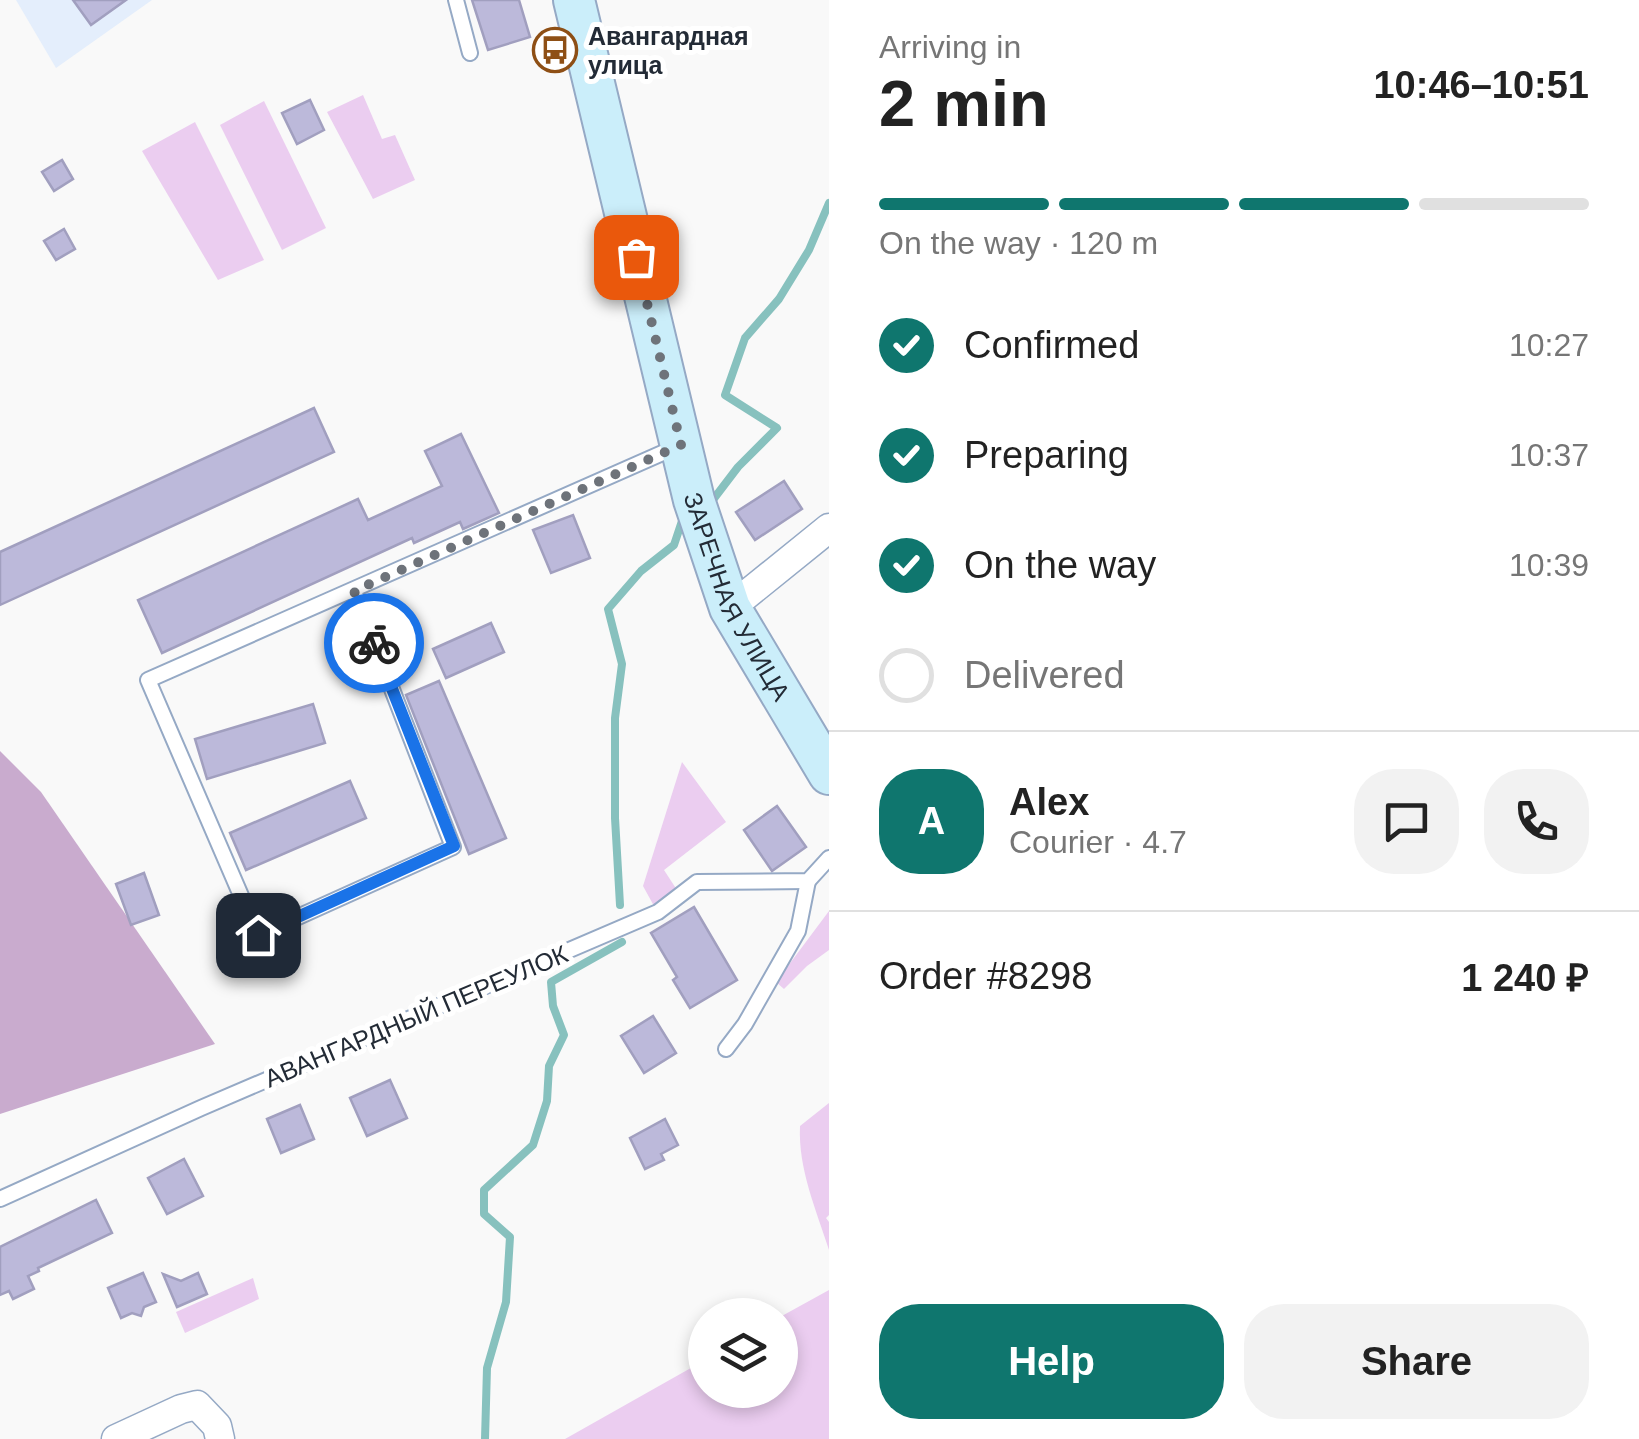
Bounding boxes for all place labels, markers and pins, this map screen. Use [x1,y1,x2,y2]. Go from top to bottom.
place label: Авангардная улица [588,22,749,79]
bus stop icon: Авангардная улица [532,27,578,73]
pin [594,215,679,300]
pin [216,893,301,978]

